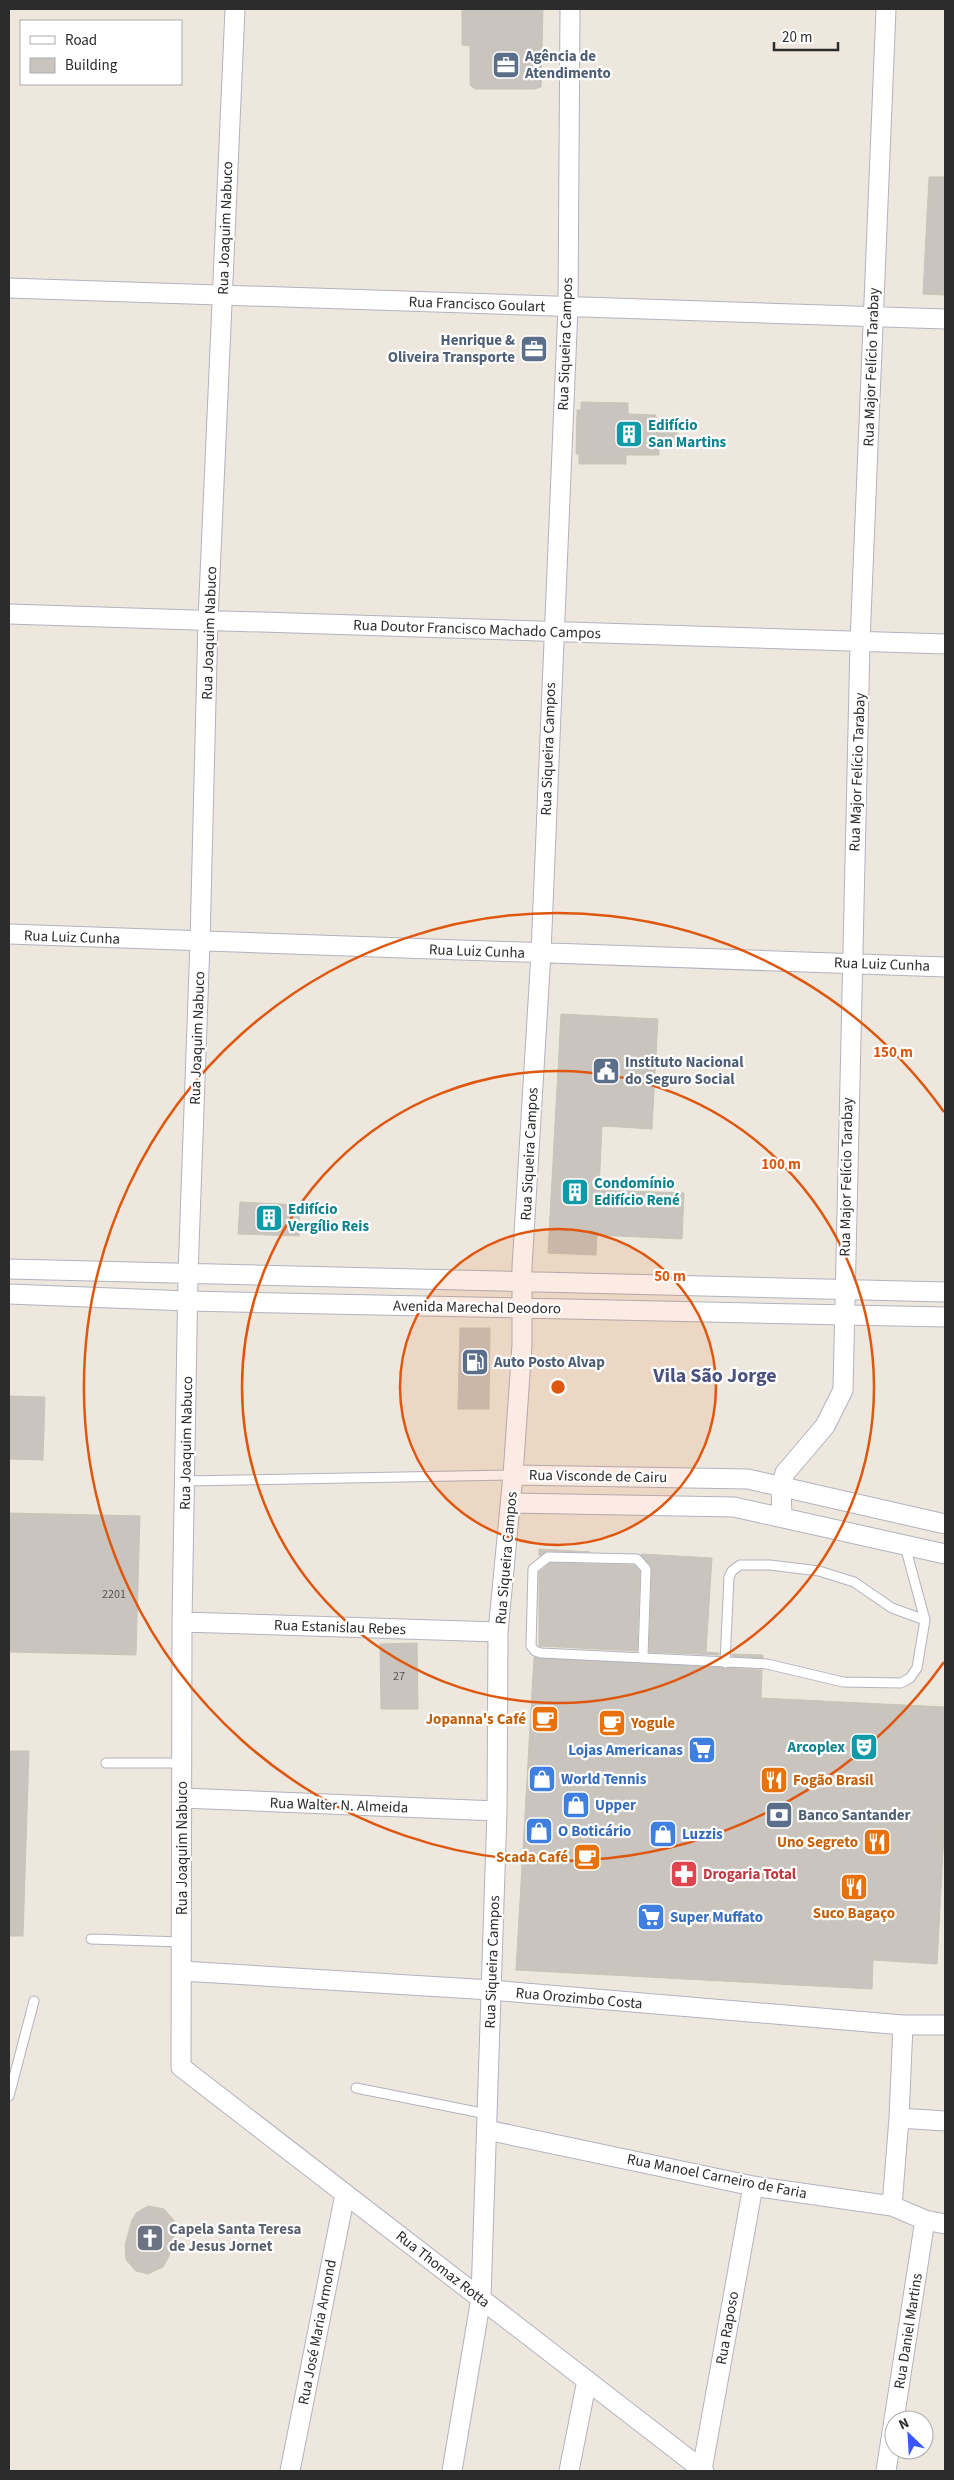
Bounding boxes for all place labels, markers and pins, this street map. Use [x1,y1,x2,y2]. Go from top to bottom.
place label: Agência de Atendimento [524,46,611,84]
office icon: Agência de Atendimento [491,50,521,80]
place label: Henrique & Oliveira Transporte [388,330,515,368]
office icon: Henrique & Oliveira Transporte [519,334,549,364]
place label: Edifício San Martins [648,415,727,453]
building icon: Edifício San Martins [614,419,644,449]
place label: Instituto Nacional do Seguro Social [625,1052,744,1090]
public building icon: Instituto Nacional do Seguro Social [591,1056,621,1086]
place label: Condomínio Edifício René [594,1173,680,1211]
building icon: Condomínio Edifício René [560,1177,590,1207]
place label: Edifício Vergílio Reis [287,1199,370,1237]
building icon: Edifício Vergílio Reis [254,1203,284,1233]
fuel station icon: Auto Posto Alvap [460,1347,490,1377]
place label: Auto Posto Alvap [493,1352,605,1373]
centre of rings [549,1378,567,1396]
cafe icon: Jopanna's Café [530,1704,560,1734]
cafe icon: Yogule [597,1708,627,1738]
place label: Jopanna's Café [425,1709,526,1730]
place label: Yogule [630,1713,675,1734]
theatre icon: Arcoplex [849,1732,879,1762]
supermarket icon: Lojas Americanas [687,1735,717,1765]
place label: Arcoplex [787,1737,845,1758]
place label: Lojas Americanas [568,1740,683,1761]
shop icon: World Tennis [527,1764,557,1794]
restaurant icon: Fogão Brasil [759,1765,789,1795]
place label: World Tennis [561,1769,647,1790]
place label: Fogão Brasil [793,1770,874,1791]
shop icon: Upper [561,1790,591,1820]
place label: Upper [595,1795,636,1816]
bank icon: Banco Santander [764,1800,794,1830]
place label: Banco Santander [798,1805,911,1826]
shop icon: O Boticário [524,1816,554,1846]
shop icon: Luzzis [648,1819,678,1849]
place label: O Boticário [558,1821,631,1842]
place label: Luzzis [682,1824,723,1845]
restaurant icon: Uno Segreto [862,1827,892,1857]
place label: Uno Segreto [777,1832,858,1853]
cafe icon: Scada Café [572,1842,602,1872]
place label: Scada Café [496,1847,568,1868]
pharmacy icon: Drogaria Total [669,1859,699,1889]
place label: Drogaria Total [703,1864,797,1885]
restaurant icon: Suco Bagaço [839,1872,869,1902]
supermarket icon: Super Muffato [636,1902,666,1932]
place label: Suco Bagaço [813,1903,895,1924]
place label: Super Muffato [670,1907,763,1928]
place label: Capela Santa Teresa de Jesus Jornet [169,2219,302,2257]
church icon: Capela Santa Teresa de Jesus Jornet [135,2223,165,2253]

